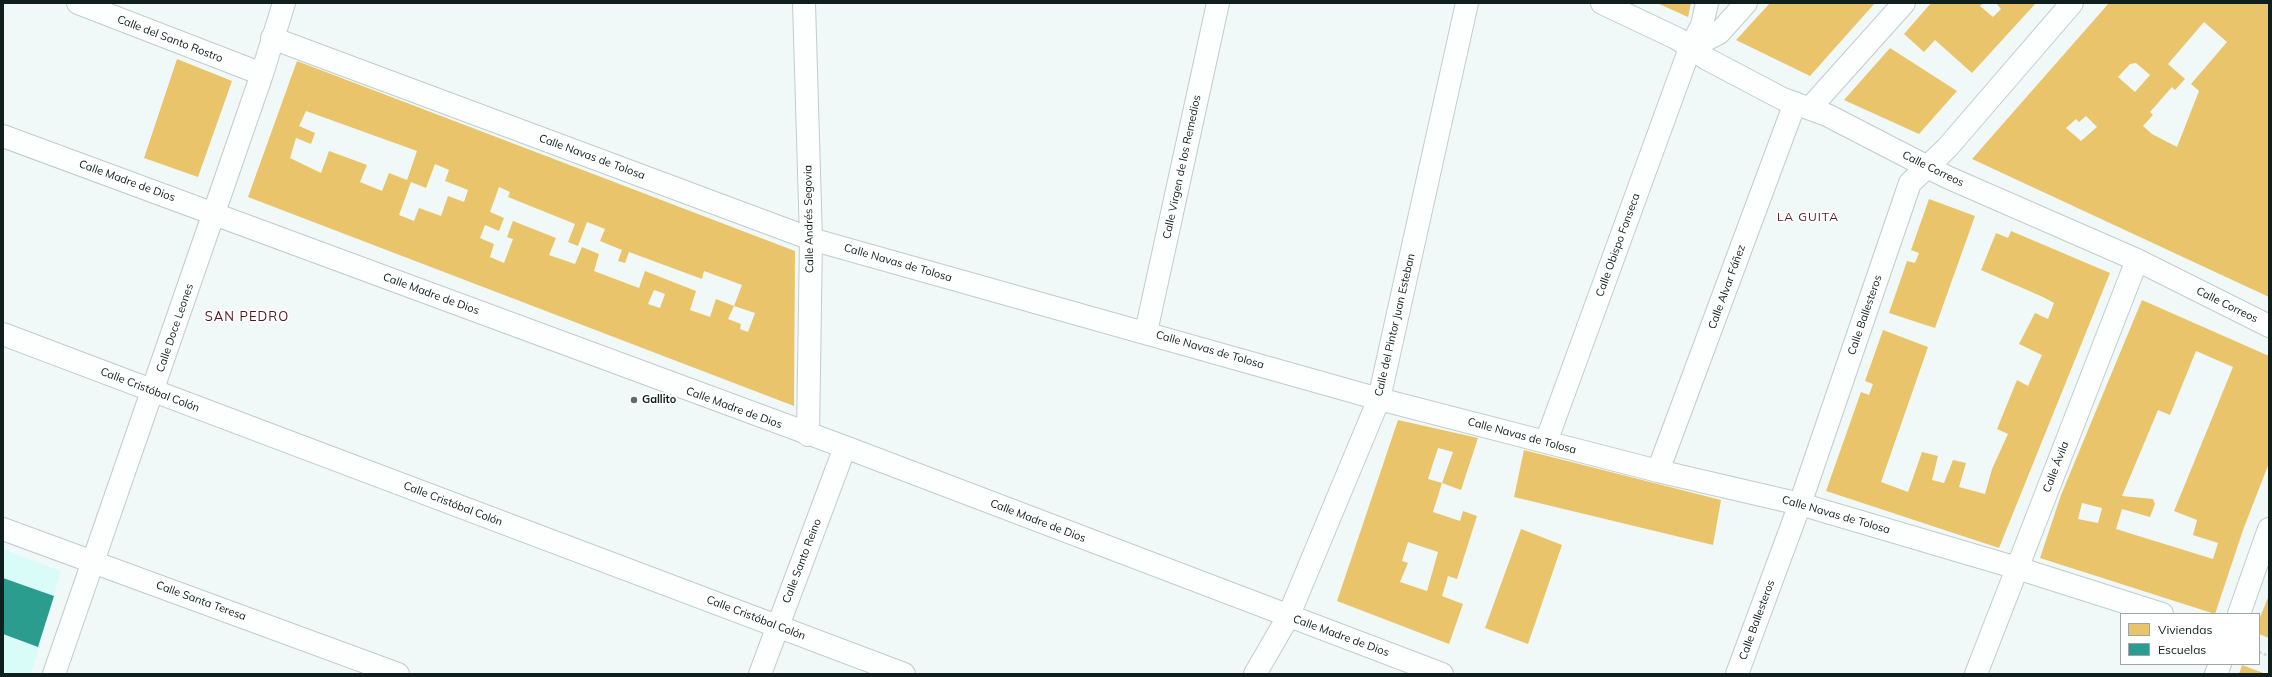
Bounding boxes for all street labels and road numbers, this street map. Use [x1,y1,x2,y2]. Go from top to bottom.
street label: Calle del Santo Rostro [115,13,225,65]
street label: Calle Virgen de los Remedios [1160,94,1204,240]
street label: Calle Navas de Tolosa [537,132,647,182]
street label: Calle Correos [1900,148,1966,190]
street label: Calle Madre de Dios [77,157,177,205]
street label: Calle Andrés Segovia [801,165,817,273]
street label: Calle Obispo Fonseca [1593,191,1643,299]
street label: Calle Navas de Tolosa [842,241,954,285]
street label: Calle Alvar Fáñez [1706,243,1748,331]
street label: Calle del Pintor Juan Esteban [1372,252,1418,398]
street label: Calle Madre de Dios [381,270,481,318]
street label: Calle Ballesteros [1845,273,1885,357]
street label: Calle Doce Leones [154,282,196,374]
street label: Calle Correos [2194,284,2260,326]
street label: Calle Navas de Tolosa [1154,328,1266,372]
street label: Calle Cristóbal Colón [99,365,201,415]
street label: Calle Madre de Dios [684,384,784,432]
street label: Calle Navas de Tolosa [1466,415,1578,457]
street label: Calle Ávila [2040,440,2072,494]
street label: Calle Cristóbal Colón [402,479,504,529]
street label: Calle Navas de Tolosa [1780,493,1892,537]
street label: Calle Madre de Dios [988,497,1088,545]
street label: Calle Santo Reino [780,517,824,605]
street label: Calle Ballesteros [1736,578,1778,662]
street label: Calle Santa Teresa [154,579,248,623]
street label: Calle Cristóbal Colón [705,593,807,643]
street label: Calle Madre de Dios [1291,612,1391,660]

